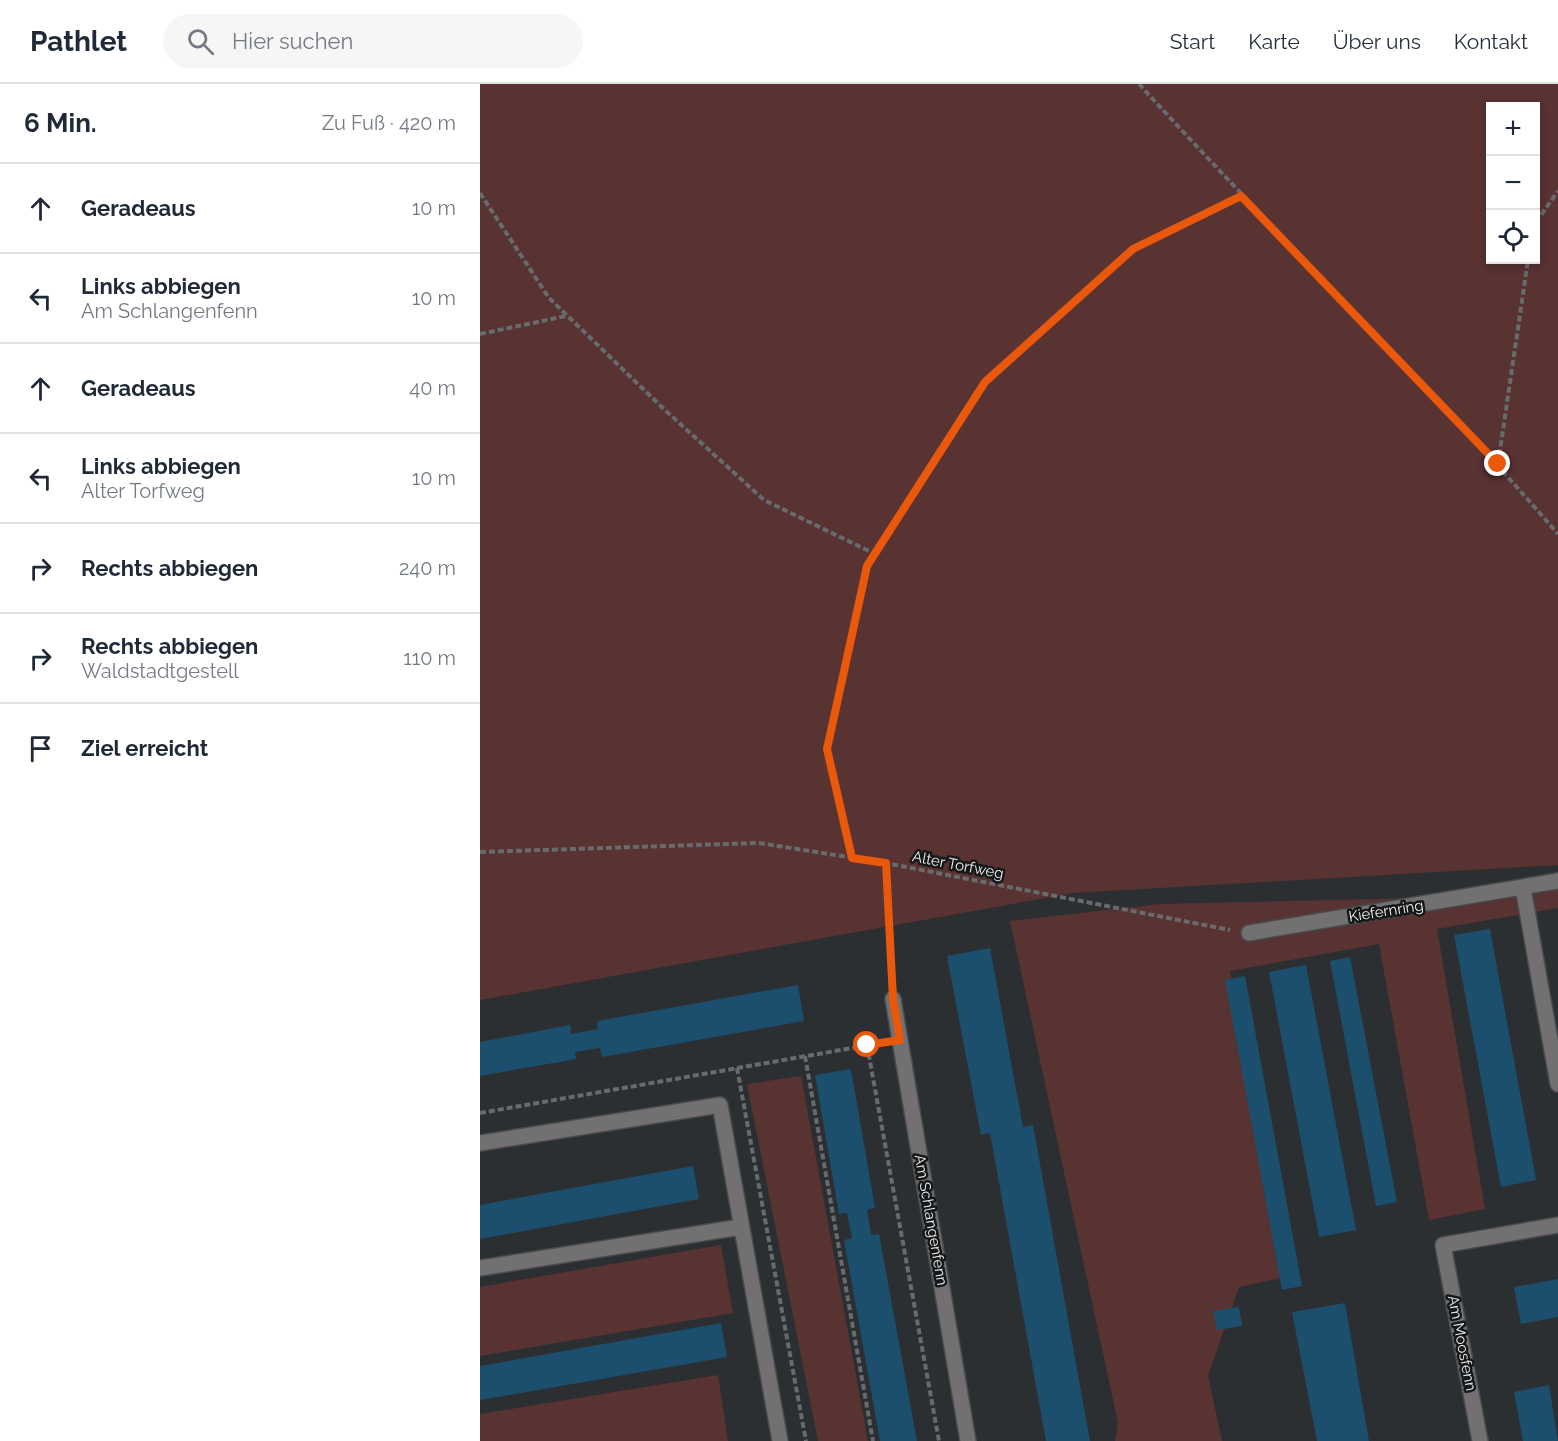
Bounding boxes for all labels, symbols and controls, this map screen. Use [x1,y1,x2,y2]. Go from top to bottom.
search box [163,14,583,68]
text: Pathlet [30,25,127,58]
icon: search [184,25,217,58]
text: Hier suchen [232,28,353,54]
text: Start [1170,29,1215,54]
text: Karte [1248,29,1300,54]
text: Über uns [1333,29,1421,54]
text: Kontakt [1454,29,1528,54]
map controls [1486,102,1540,264]
button: + [1486,102,1540,156]
text: 6 Min. [24,108,97,138]
text: Zu Fuß · 420 m [322,111,456,135]
button: − [1486,156,1540,210]
icon: ahead [24,192,57,225]
text: Geradeaus [81,195,196,221]
text: 10 m [412,196,456,220]
button: locate [1486,210,1540,264]
text: Links abbiegen [81,273,241,299]
icon: left [24,282,57,315]
text: 10 m [412,286,456,310]
text: Am Schlangenfenn [81,299,258,323]
icon: ahead [24,372,57,405]
text: Geradeaus [81,375,196,401]
text: 40 m [409,376,456,400]
route end [1484,450,1510,476]
text: Links abbiegen [81,453,241,479]
icon: left [24,462,57,495]
text: 10 m [412,466,456,490]
text: Alter Torfweg [81,479,205,503]
icon: right [24,552,57,585]
text: Rechts abbiegen [81,555,258,581]
text: 240 m [399,556,456,580]
text: Rechts abbiegen [81,633,258,659]
icon: right [24,642,57,675]
text: 110 m [403,646,456,670]
text: Waldstadtgestell [81,659,239,683]
icon: arrive [24,732,57,765]
text: Ziel erreicht [81,735,208,761]
street label: Alter Torfweg [911,847,1005,883]
street label: Kiefernring [1347,896,1425,926]
route start [853,1031,879,1057]
street label: Am Schlangenfenn [911,1153,951,1287]
street label: Am Moosfenn [1444,1294,1480,1392]

